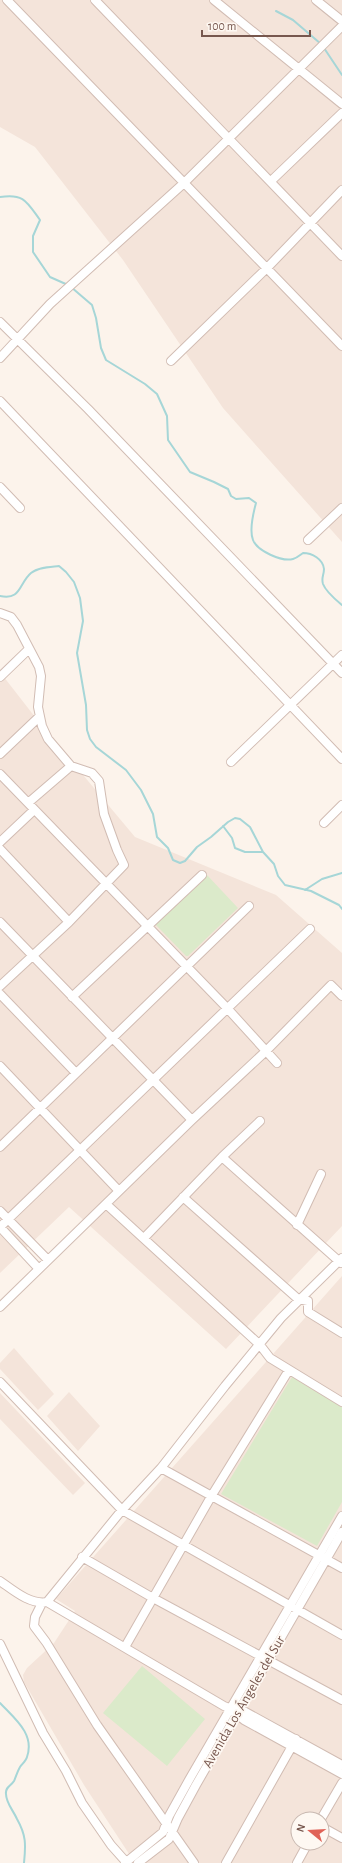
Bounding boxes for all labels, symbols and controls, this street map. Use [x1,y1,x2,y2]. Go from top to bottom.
scale bar [202,12,310,38]
text: 100 m [208,20,236,32]
street label: Avenida Los Ángeles del Sur [198,1632,288,1770]
north arrow [290,1811,330,1851]
text: N [295,1823,307,1833]

